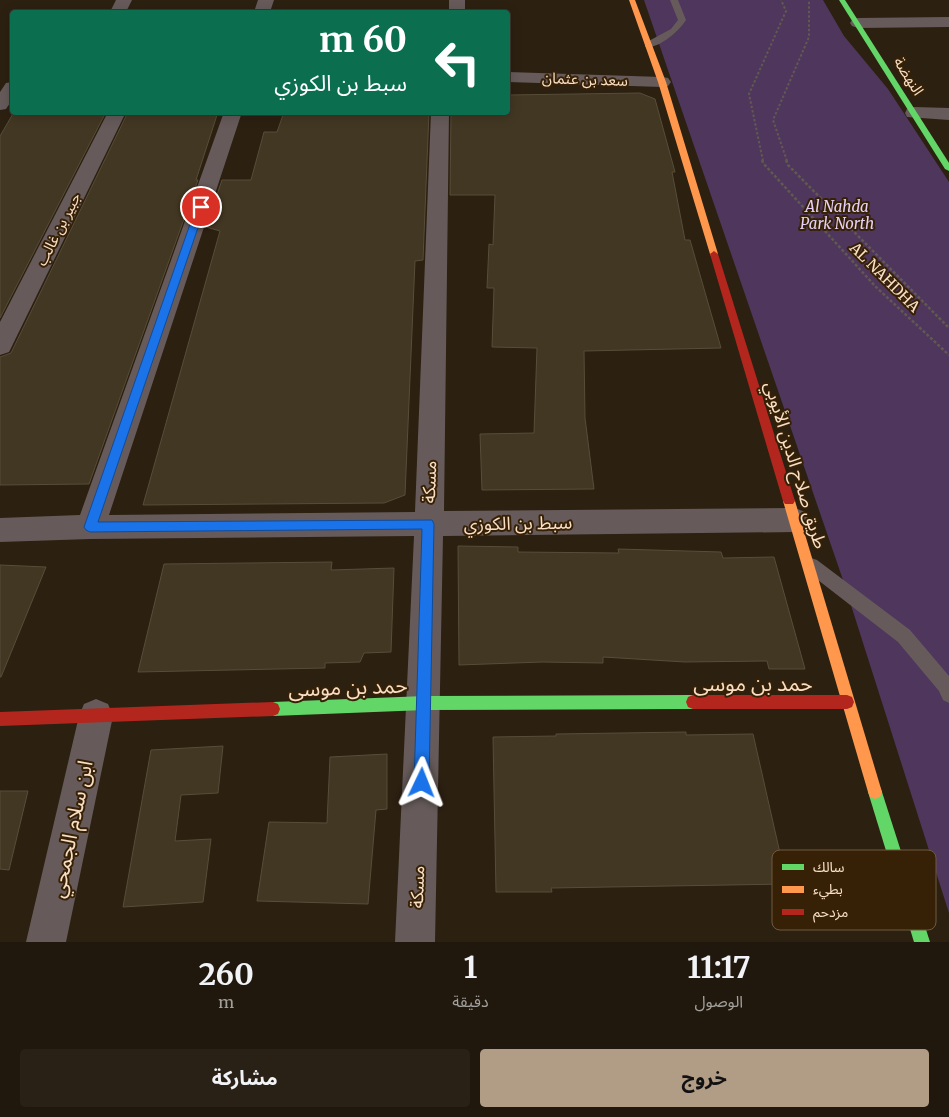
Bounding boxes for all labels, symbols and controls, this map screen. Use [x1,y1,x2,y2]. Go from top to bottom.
text: 60 m [319,18,407,62]
icon: left [425,30,490,95]
street label: النهضة [890,53,928,99]
street label: سعد بن عثمان [542,68,629,90]
text: سبط بن الكوزي [274,69,407,97]
pin [180,186,222,228]
street label: جبير بن غالب [31,189,85,269]
icon: arrive [187,193,215,221]
park label: Al Nahda Park North [800,197,874,233]
street label: AL NAHDHA [845,237,924,316]
street label: طريق صلاح الدين الأيوبي [758,379,832,552]
street label: مسكة [417,460,441,504]
street label: سبط بن الكوزي [463,511,573,538]
street label: حمد بن موسى [693,670,813,697]
street label: حمد بن موسى [288,671,408,703]
position arrow [395,756,447,808]
street label: ابن سلام الجمحي [43,758,102,901]
legend [772,850,936,930]
text: سالك [813,858,845,876]
street label: مسكة [405,865,429,909]
text: بطيء [813,880,843,900]
text: مزدحم [813,903,848,923]
text: 1 [463,948,477,986]
text: 11:17 [687,948,751,986]
text: 260 [198,955,254,993]
text: دقيقة [452,991,489,1011]
text: الوصول [695,991,743,1011]
text: m [218,992,234,1012]
button: مشاركة [20,1049,470,1107]
button: خروج [480,1049,929,1107]

